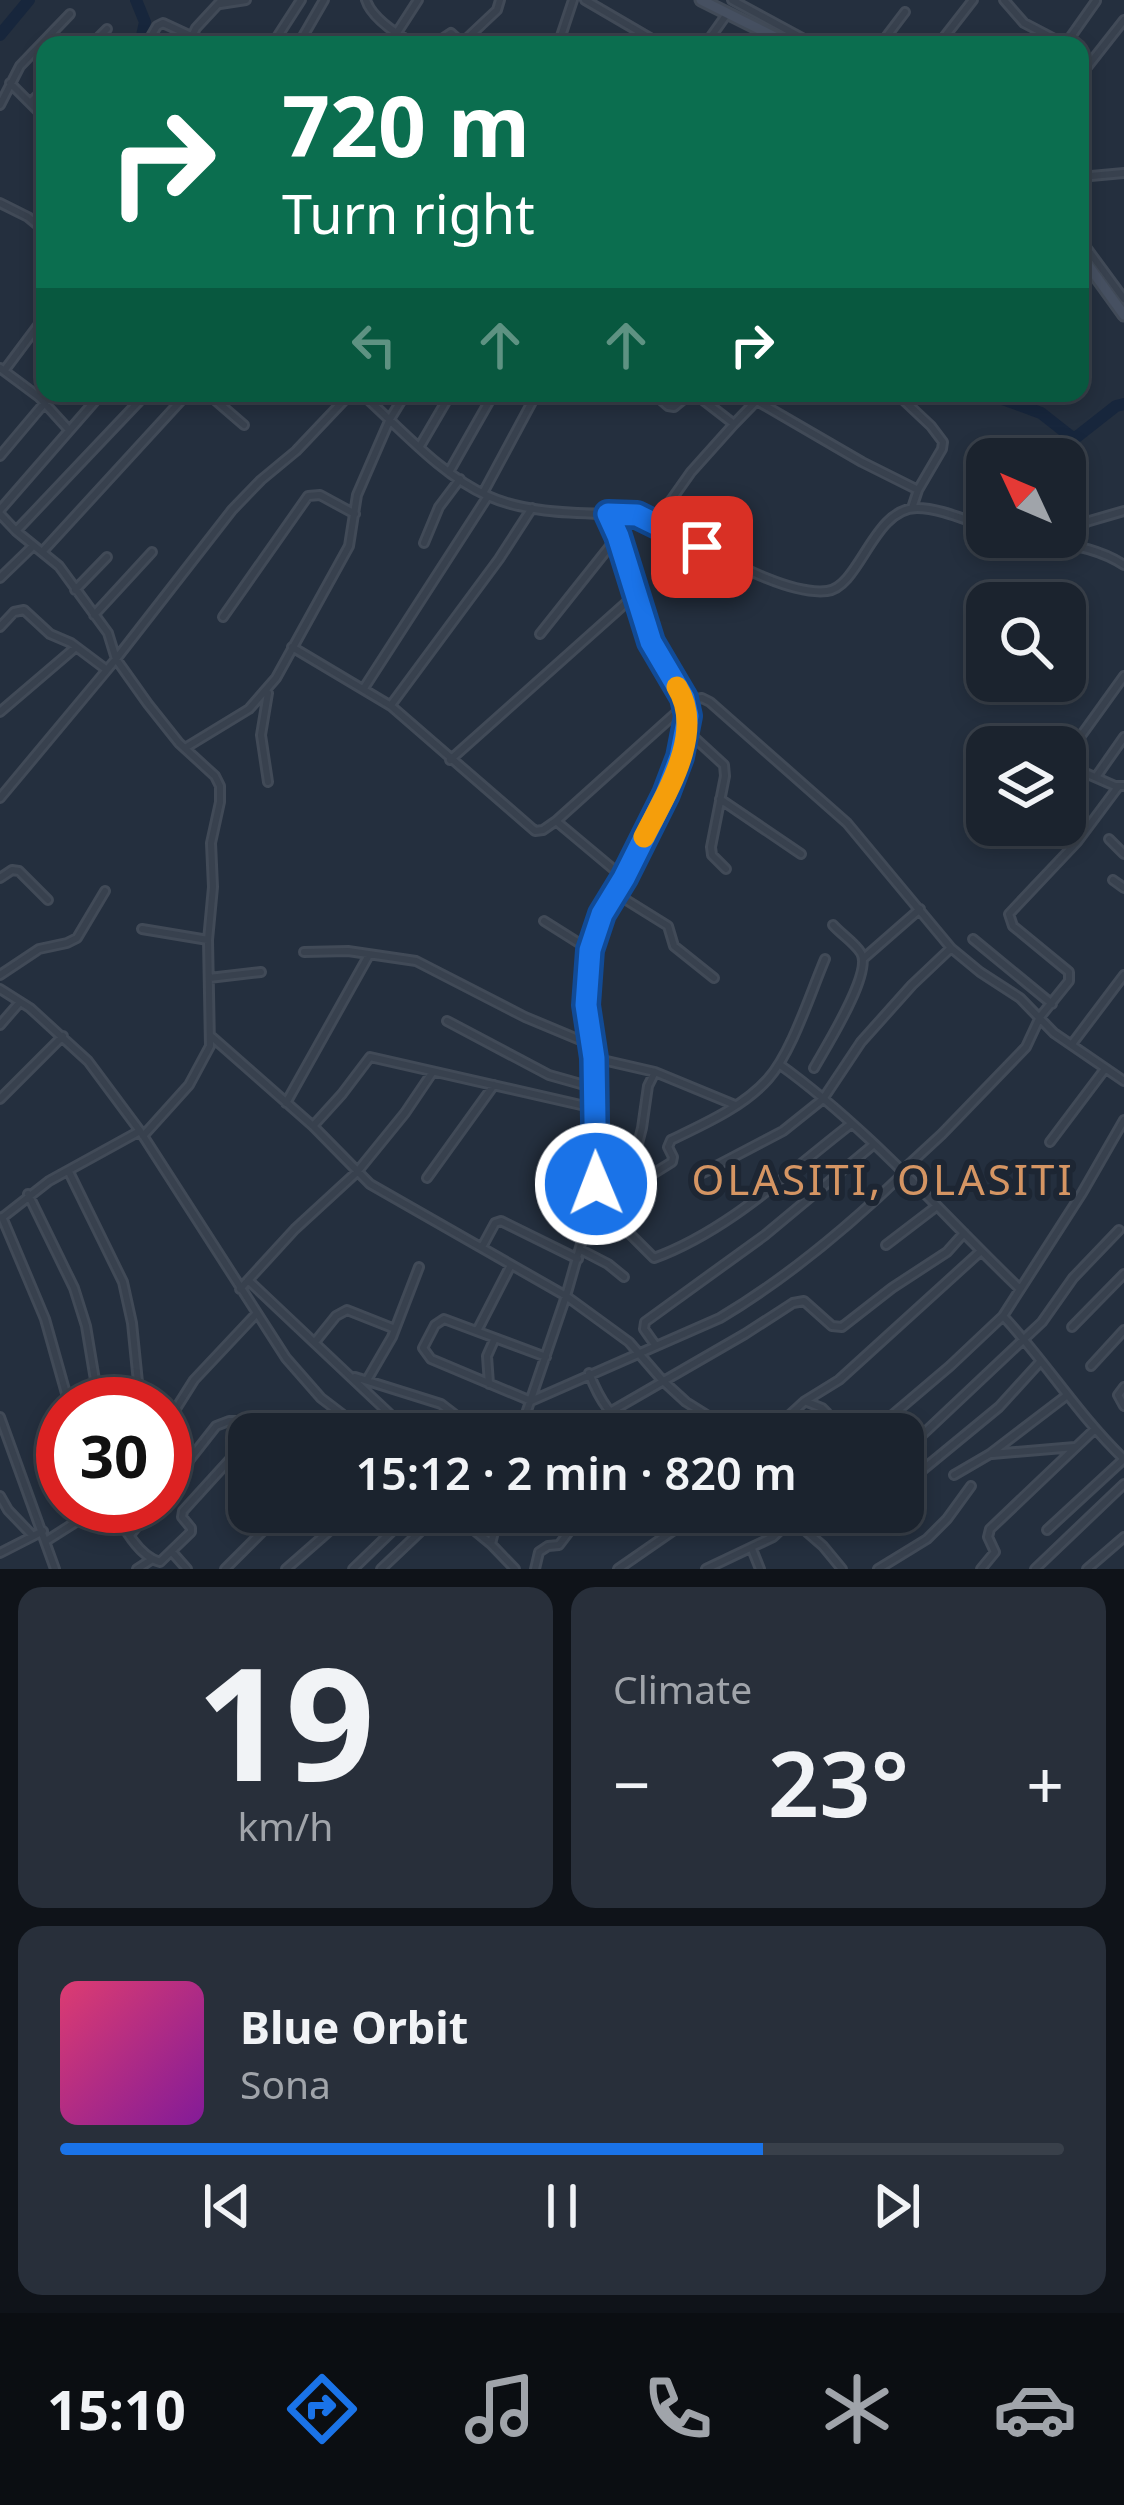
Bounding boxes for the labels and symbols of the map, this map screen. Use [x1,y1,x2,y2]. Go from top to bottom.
north arrow [966,438,1086,558]
pin [651,496,753,598]
position arrow [533,1121,659,1247]
district label: OLASITI, OLASITI [691,1150,1075,1207]
speed limit sign: 30 [36,1377,192,1533]

